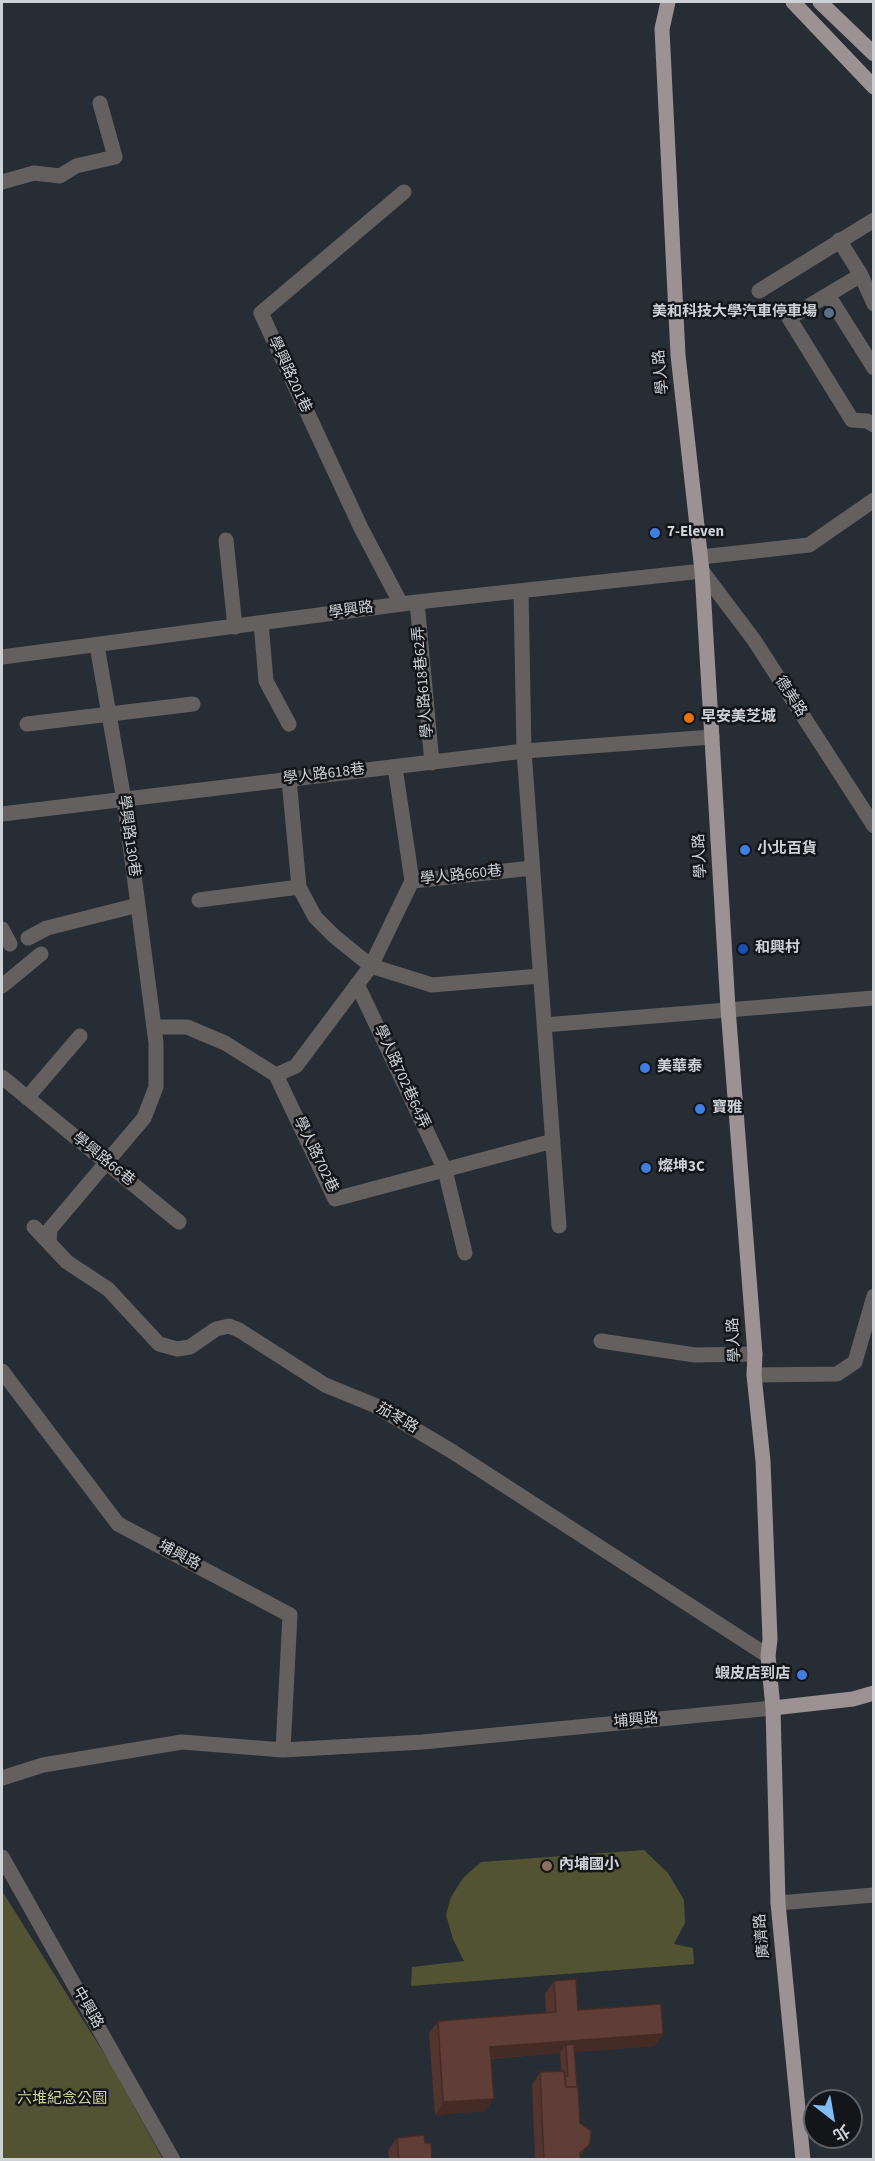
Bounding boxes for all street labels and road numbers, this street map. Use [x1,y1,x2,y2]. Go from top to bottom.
street label: 學興路201巷 [263,334,315,416]
street label: 學人路 [651,349,673,395]
street label: 學興路 [327,599,375,623]
street label: 學人路618巷62弄 [410,625,438,739]
street label: 德美路 [770,673,810,721]
street label: 學人路618巷 [282,761,366,789]
street label: 學興路130巷 [113,794,143,878]
street label: 學人路 [691,833,711,879]
street label: 學人路660巷 [419,863,503,889]
street label: 學人路702巷64弄 [369,1022,433,1132]
street label: 學人路702巷 [289,1114,341,1196]
street label: 學興路66巷 [68,1129,138,1191]
street label: 學人路 [725,1317,745,1363]
street label: 茄苳路 [373,1400,421,1438]
street label: 埔興路 [155,1537,203,1575]
street label: 埔興路 [613,1710,659,1732]
street label: 廣濟路 [752,1913,774,1959]
street label: 中興路 [68,1984,106,2032]

